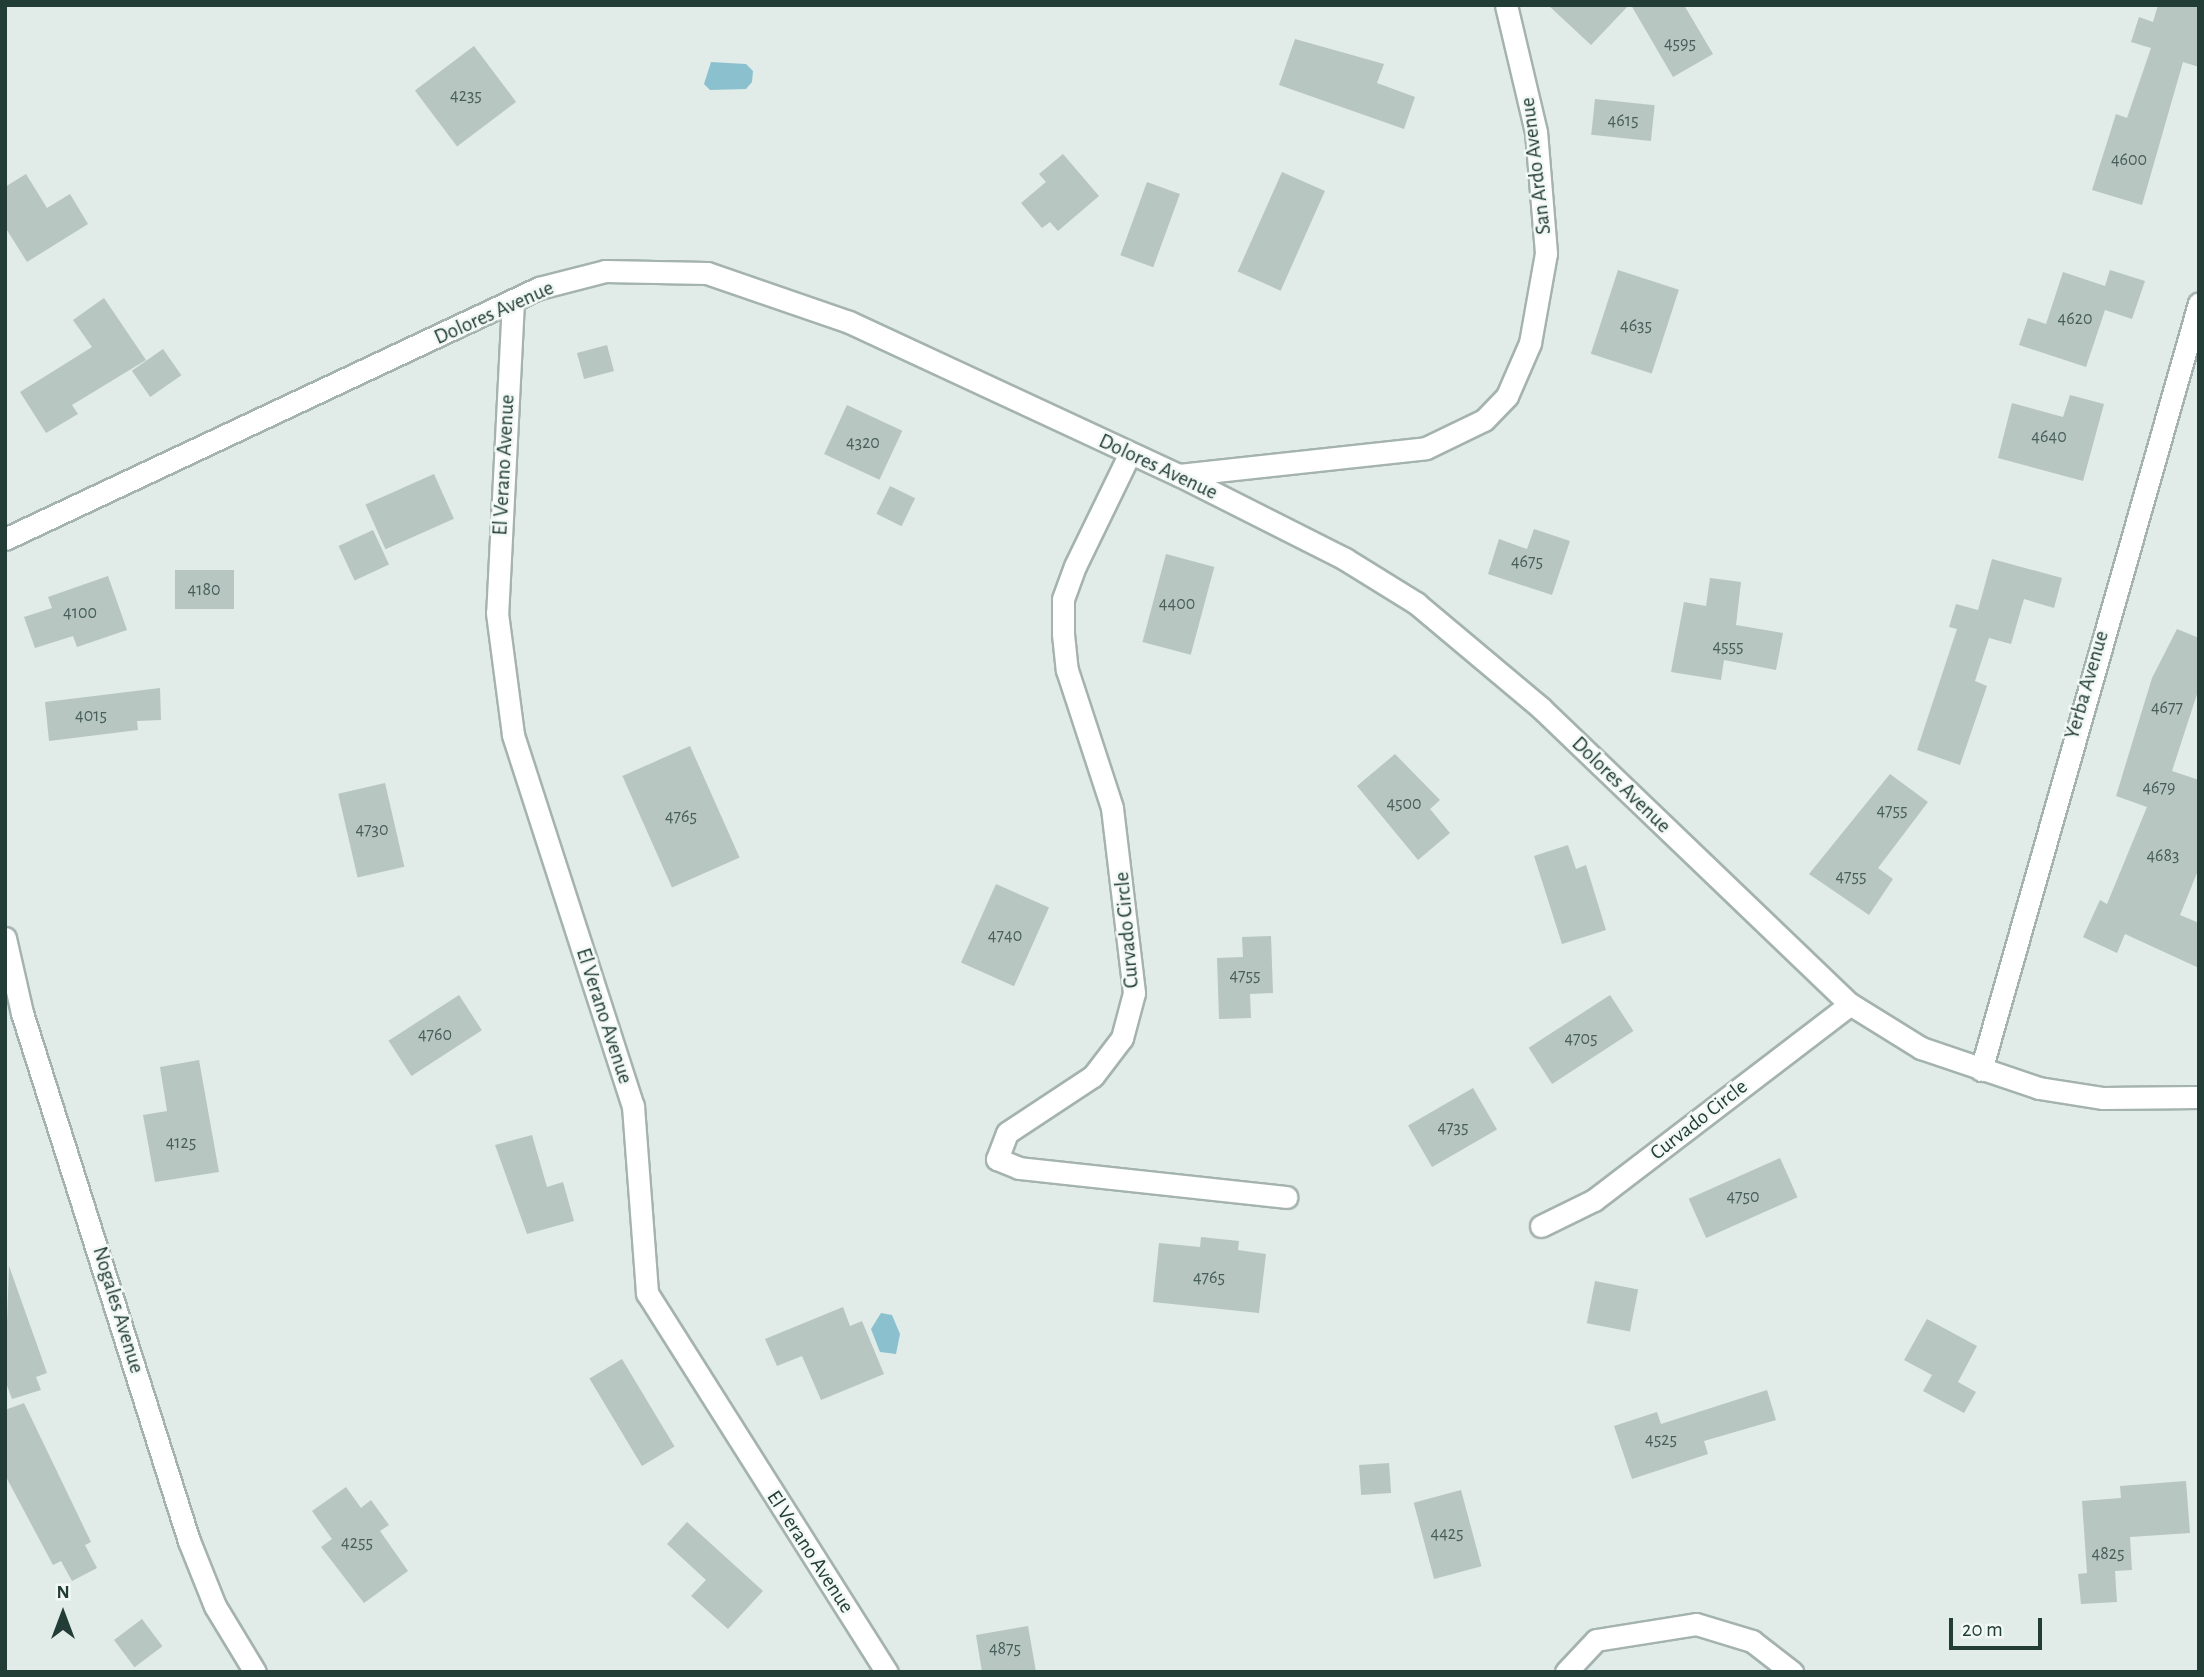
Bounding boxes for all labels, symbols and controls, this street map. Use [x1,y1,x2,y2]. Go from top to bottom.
house number: 4595 [1664,33,1696,55]
house number: 4235 [450,85,482,107]
street label: San Ardo Avenue [1515,96,1557,236]
house number: 4615 [1608,110,1638,132]
house number: 4600 [2111,149,2147,171]
street label: Dolores Avenue [430,275,558,351]
house number: 4620 [2058,308,2092,330]
house number: 4635 [1620,315,1652,337]
street label: El Verano Avenue [488,394,520,536]
house number: 4640 [2031,426,2067,448]
street label: Dolores Avenue [1095,429,1221,505]
house number: 4320 [846,432,880,454]
house number: 4675 [1511,551,1543,573]
house number: 4180 [188,579,220,601]
house number: 4400 [1159,593,1195,615]
house number: 4100 [63,602,97,624]
street label: Yerba Avenue [2060,628,2114,742]
house number: 4555 [1712,636,1744,658]
house number: 4677 [2151,697,2183,719]
house number: 4015 [75,705,107,727]
street label: Dolores Avenue [1566,731,1676,839]
house number: 4679 [2142,777,2176,799]
house number: 4500 [1386,793,1422,815]
house number: 4755 [1876,800,1908,822]
house number: 4765 [665,806,697,828]
house number: 4730 [355,819,389,841]
house number: 4683 [2146,845,2180,867]
house number: 4755 [1835,866,1867,888]
street label: Curvado Circle [1109,871,1145,989]
house number: 4740 [988,925,1022,947]
street label: El Verano Avenue [570,945,638,1087]
house number: 4755 [1229,965,1261,987]
house number: 4760 [418,1024,452,1046]
house number: 4705 [1564,1028,1598,1050]
street label: Curvado Circle [1645,1074,1753,1166]
house number: 4735 [1437,1117,1469,1139]
house number: 4125 [166,1132,196,1154]
house number: 4750 [1726,1186,1760,1208]
street label: Nogales Avenue [87,1244,149,1376]
house number: 4765 [1193,1267,1225,1289]
house number: 4525 [1645,1429,1677,1451]
street label: El Verano Avenue [761,1486,859,1618]
house number: 4425 [1430,1523,1464,1545]
house number: 4255 [341,1532,373,1554]
house number: 4825 [2092,1543,2124,1565]
north arrow [28,1579,98,1649]
text: N [56,1583,70,1602]
scale bar [1952,1604,2045,1648]
text: 20 m [1962,1619,2003,1640]
house number: 4875 [989,1638,1021,1660]

